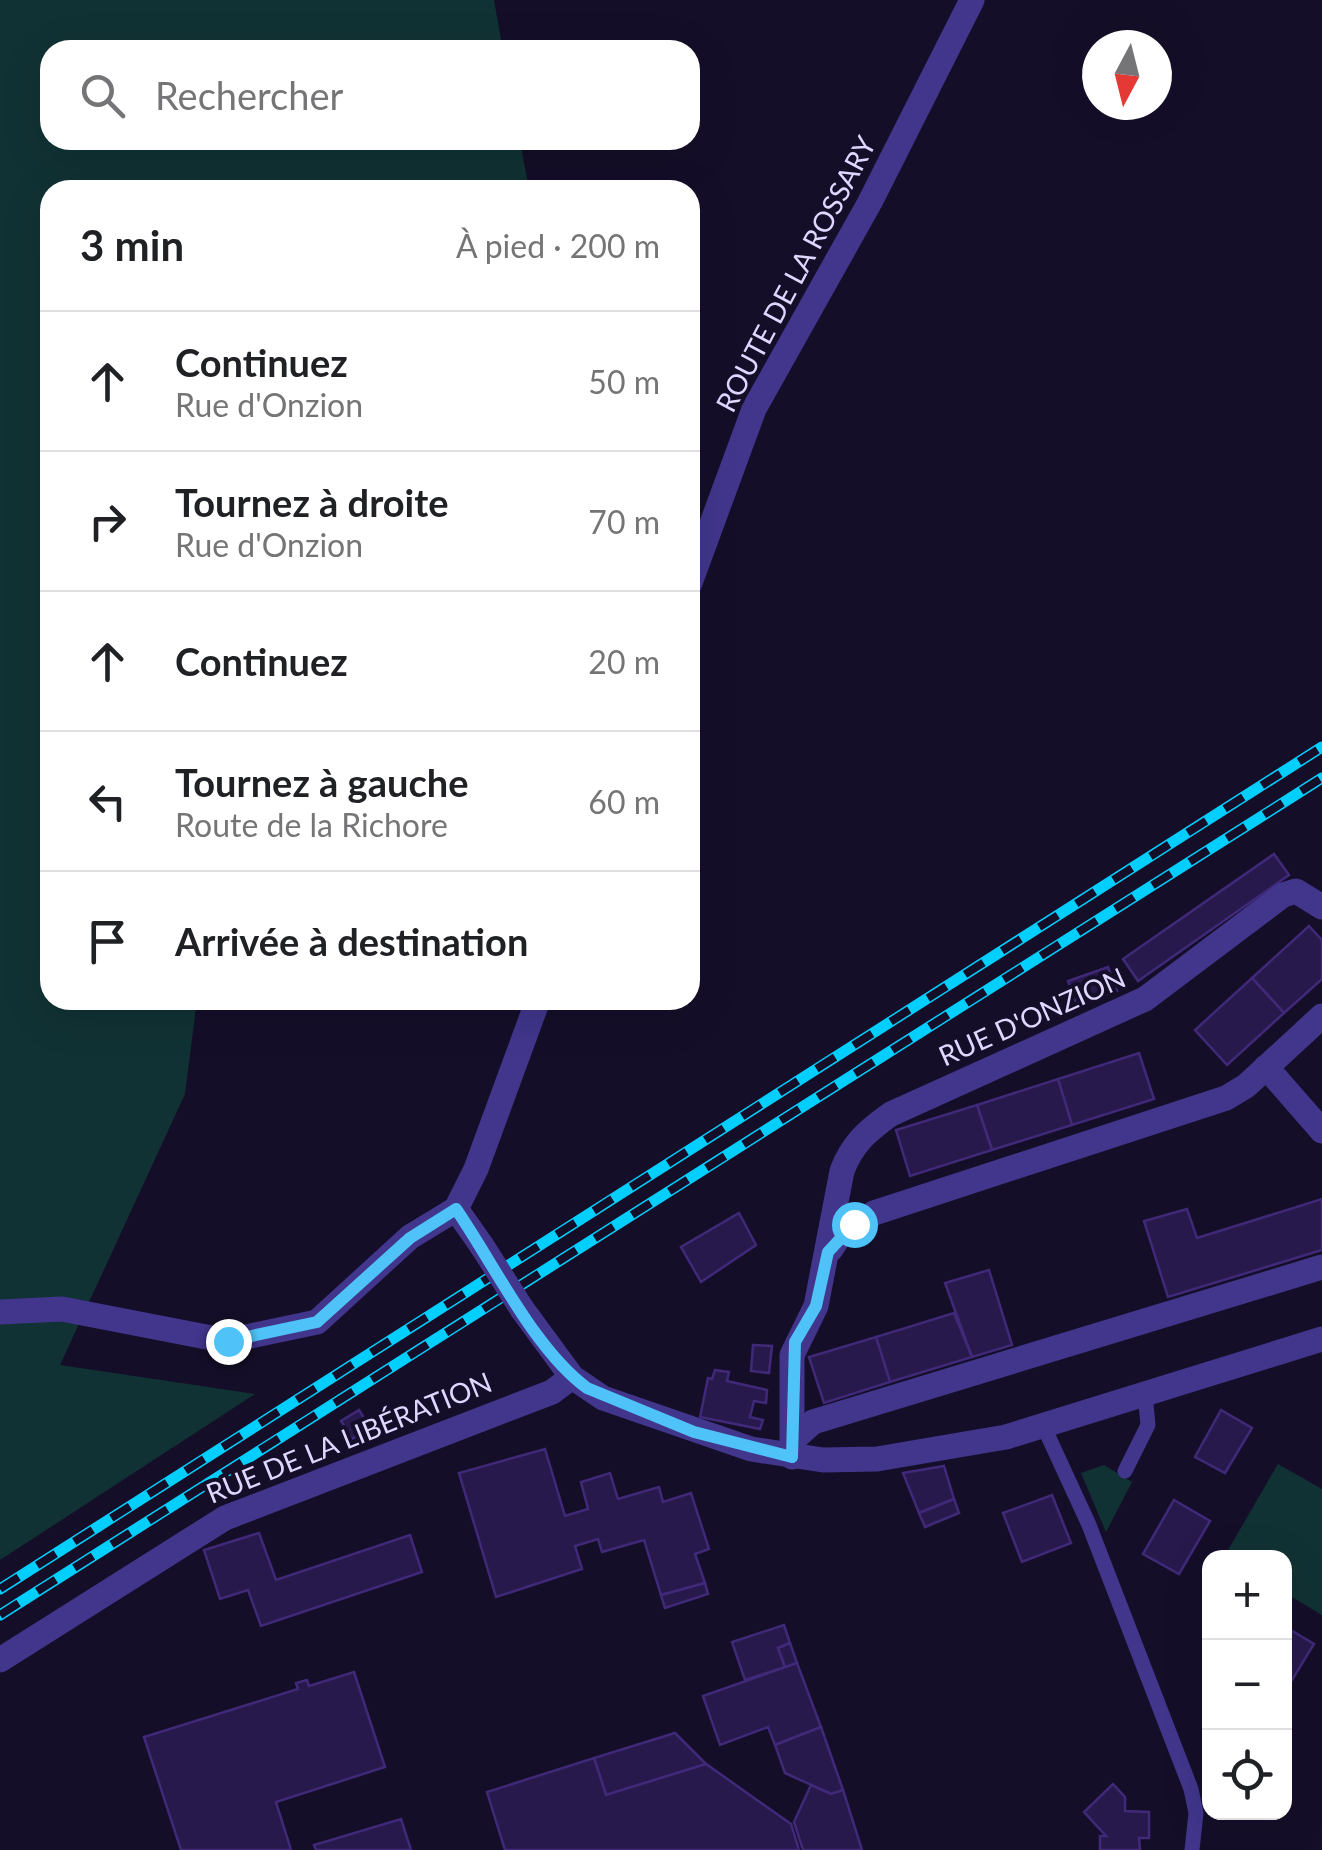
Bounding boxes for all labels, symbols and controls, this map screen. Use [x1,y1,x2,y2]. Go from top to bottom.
north arrow [1082,30,1172,120]
search box [40,40,700,150]
icon: search [75,68,130,123]
text: Rechercher [155,72,343,118]
street label: ROUTE DE LA ROSSARY [708,129,883,417]
text: 3 min [80,220,184,270]
text: À pied · 200 m [456,226,660,265]
text: Continuez [175,339,348,385]
icon: ahead [80,354,135,409]
text: 50 m [588,362,660,401]
text: Rue d'Onzion [175,385,363,424]
text: Tournez à droite [175,479,449,525]
icon: right [80,494,135,549]
text: 70 m [588,502,660,541]
text: Rue d'Onzion [175,525,363,564]
icon: ahead [80,634,135,689]
text: Continuez [175,638,348,684]
text: 20 m [588,642,660,681]
text: Tournez à gauche [175,759,468,805]
icon: left [80,774,135,829]
text: 60 m [588,782,660,821]
text: Route de la Richore [175,805,448,844]
icon: arrive [80,914,135,969]
text: Arrivée à destination [175,918,528,964]
street label: RUE D'ONZION [933,960,1130,1072]
route start [832,1202,878,1248]
route end [206,1319,252,1365]
street label: RUE DE LA LIBÉRATION [201,1364,496,1510]
map controls [1202,1550,1292,1820]
button: + [1202,1550,1292,1640]
button: − [1202,1640,1292,1730]
button: locate [1202,1730,1292,1820]

